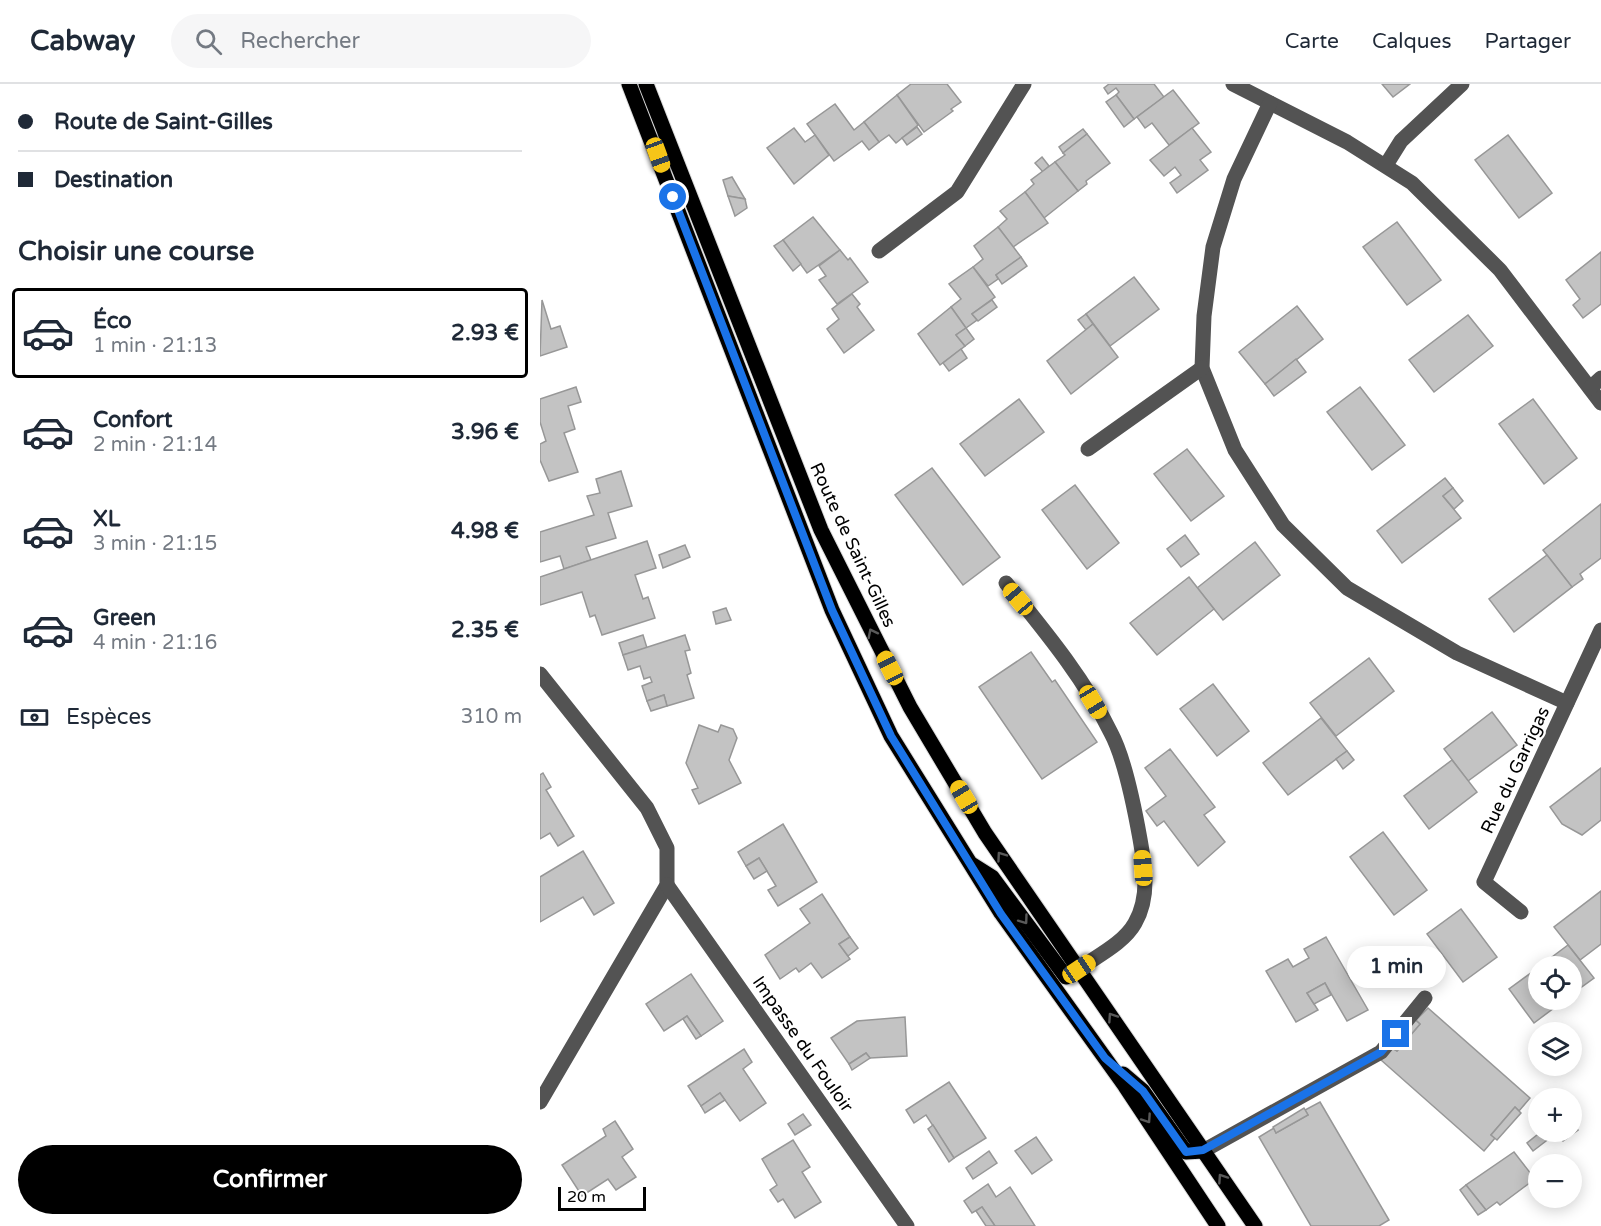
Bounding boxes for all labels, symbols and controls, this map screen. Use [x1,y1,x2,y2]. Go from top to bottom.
search box [171,14,591,68]
text: Cabway [30,24,135,58]
icon: search [192,25,225,58]
text: Rechercher [240,28,360,54]
text: Carte [1285,29,1339,54]
text: Calques [1372,29,1452,54]
text: Partager [1485,29,1571,54]
text: Route de Saint-Gilles [54,109,273,135]
car [643,135,673,175]
text: Destination [54,167,173,193]
route start [659,183,686,210]
text: Choisir une course [18,235,254,268]
icon: car [21,306,75,360]
text: Éco [93,308,132,334]
text: 2.93 € [451,320,519,346]
text: 1 min · 21:13 [93,334,217,358]
icon: car [21,405,75,459]
text: Confort [93,407,172,433]
text: 3.96 € [451,419,519,445]
text: 2 min · 21:14 [93,433,217,457]
street label: Route de Saint-Gilles [805,459,901,631]
icon: car [21,504,75,558]
text: XL [93,506,120,532]
text: 4.98 € [451,518,519,544]
text: 3 min · 21:15 [93,532,217,556]
car [1000,579,1036,619]
icon: car [21,603,75,657]
text: Green [93,605,156,631]
text: 2.35 € [451,617,519,643]
one-way arrow [868,628,880,639]
text: 4 min · 21:16 [93,631,217,655]
car [874,648,906,688]
car [1076,682,1110,722]
icon: cash [18,701,51,734]
street label: Rue du Garrigas [1476,703,1554,837]
text: Espèces [66,704,151,730]
text: 310 m [461,705,522,729]
car [947,777,981,817]
car [1133,849,1153,887]
one-way arrow [997,852,1008,863]
one-way arrow [1017,914,1028,925]
callout: 1 min [1346,947,1446,989]
car [1059,951,1099,987]
text: 1 min [1370,955,1423,979]
map controls [1528,956,1582,1208]
button: locate [1528,956,1582,1010]
street label: Impasse du Fouloir [748,972,858,1116]
one-way arrow [1108,1012,1119,1023]
route end [1382,1020,1409,1047]
button: layers [1528,1022,1582,1076]
button: + [1528,1088,1582,1142]
one-way arrow [1139,1113,1151,1123]
button: Confirmer [18,1145,522,1214]
button: − [1528,1154,1582,1208]
one-way arrow [1218,1173,1229,1184]
scale bar [558,1184,646,1212]
text: 20 m [567,1187,606,1207]

